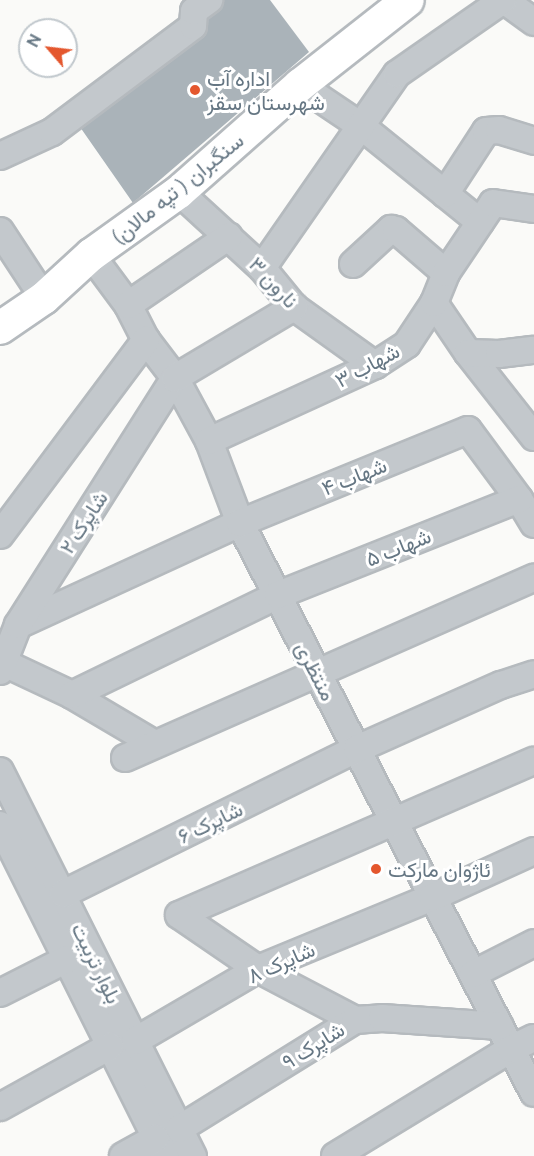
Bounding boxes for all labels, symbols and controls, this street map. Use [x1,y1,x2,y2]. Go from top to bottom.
north arrow [18,18,78,78]
text: N [23,31,45,50]
place label: اداره آب شهرستان سقز [207,65,325,115]
marker: اداره آب شهرستان سقز [188,83,202,97]
street label: سنگبران ( تپه مالان) [106,127,248,249]
street label: نارون ۳ [244,251,304,313]
street label: شهاب ۳ [330,338,404,392]
street label: شهاب ۴ [318,452,390,500]
street label: شاپرک ۲ [53,486,113,558]
street label: شهاب ۵ [362,523,434,571]
street label: منتظری [290,637,342,705]
street label: شاپرک ۶ [174,796,246,848]
place label: ئاژوان مارکت [388,856,491,882]
marker: ئاژوان مارکت [369,862,383,876]
street label: بلوار تربیت [67,919,127,1007]
street label: شاپرک ۸ [243,936,319,988]
street label: شاپرک ۹ [277,1016,349,1074]

